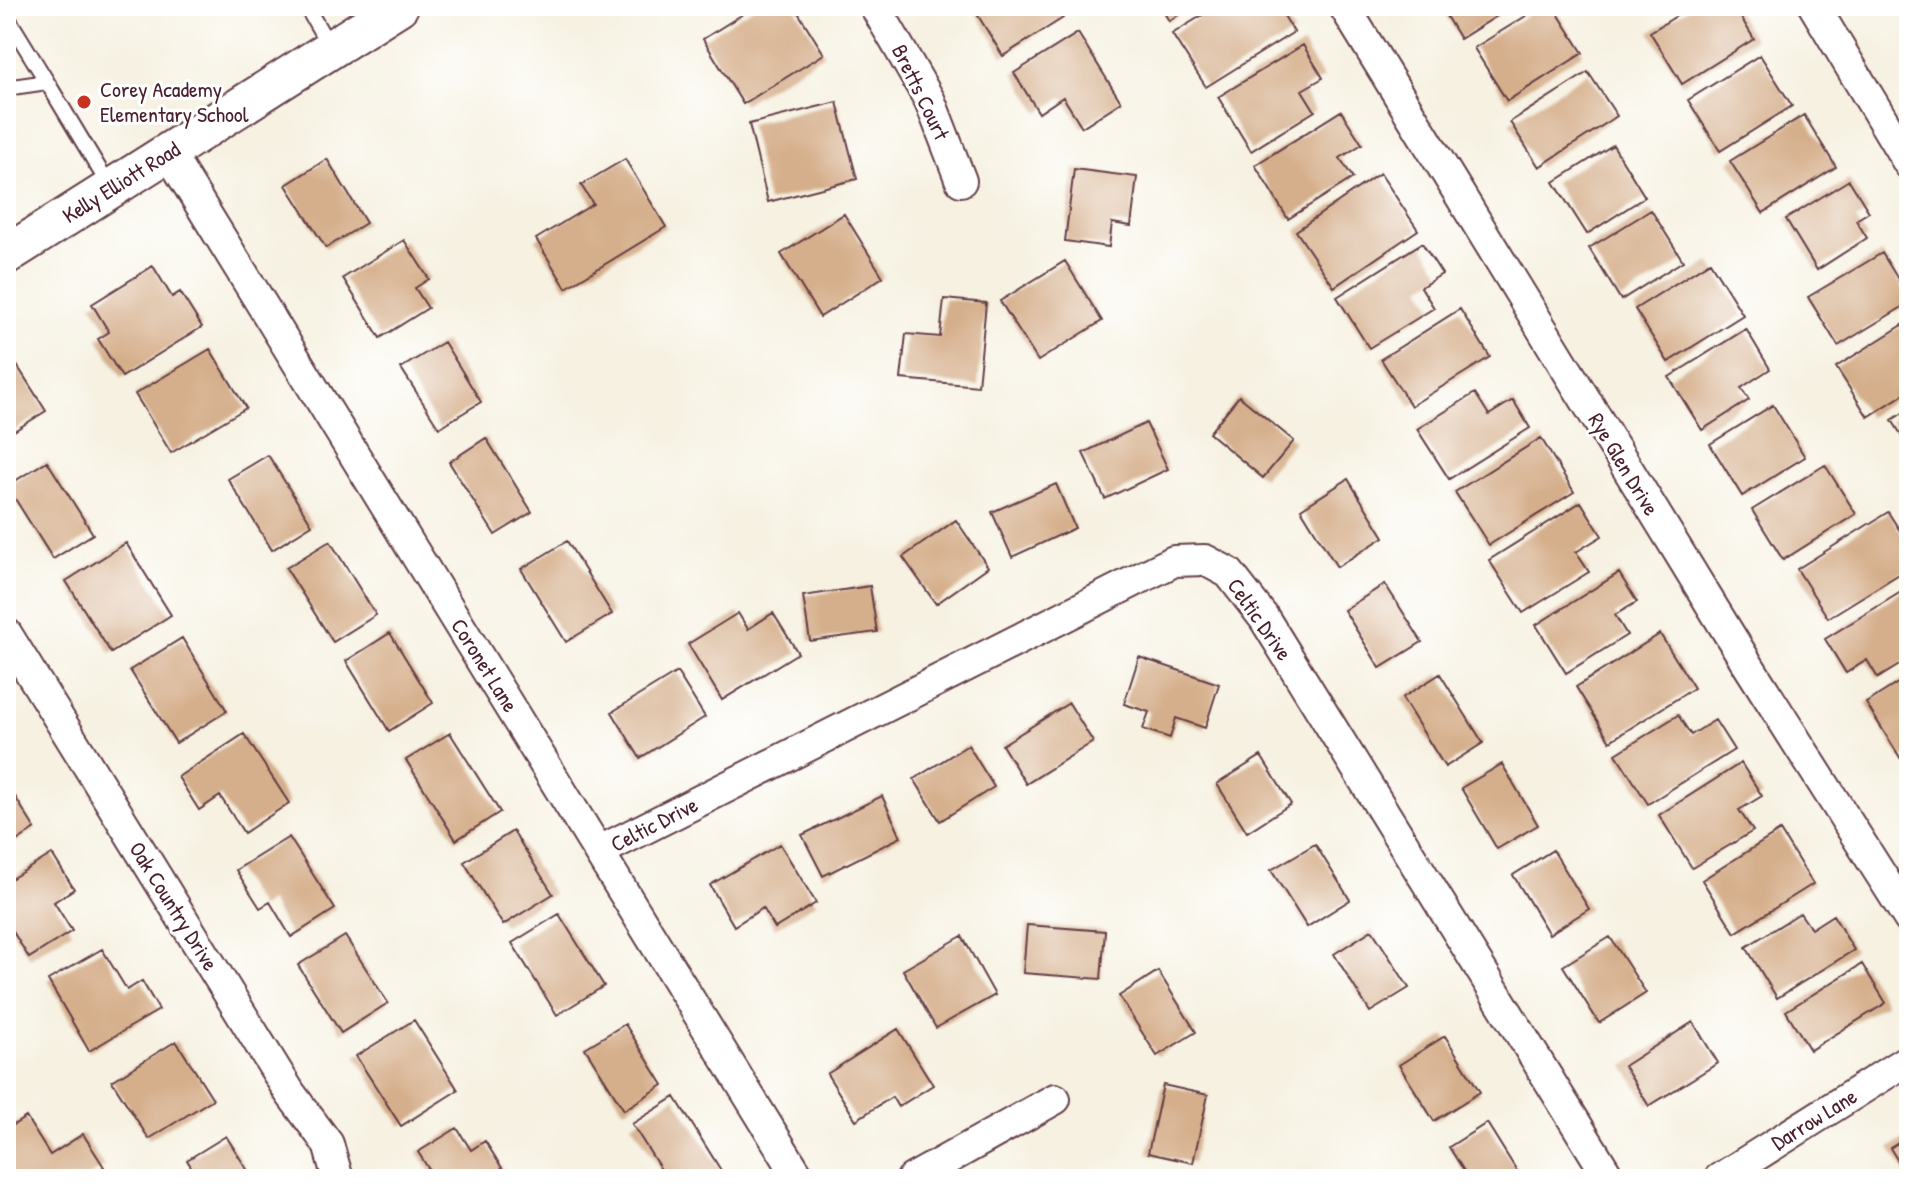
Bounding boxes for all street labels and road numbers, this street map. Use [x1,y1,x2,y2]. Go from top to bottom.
street label: Bretts Court [885,39,957,145]
street label: Kelly Elliott Road [56,134,186,230]
street label: Rye Glen Drive [1582,407,1667,521]
street label: Celtic Drive [1221,572,1299,666]
street label: Coronet Lane [444,612,526,718]
street label: Celtic Drive [605,789,703,859]
street label: Oak Country Drive [122,836,226,976]
street label: Darrow Lane [1765,1081,1863,1157]

